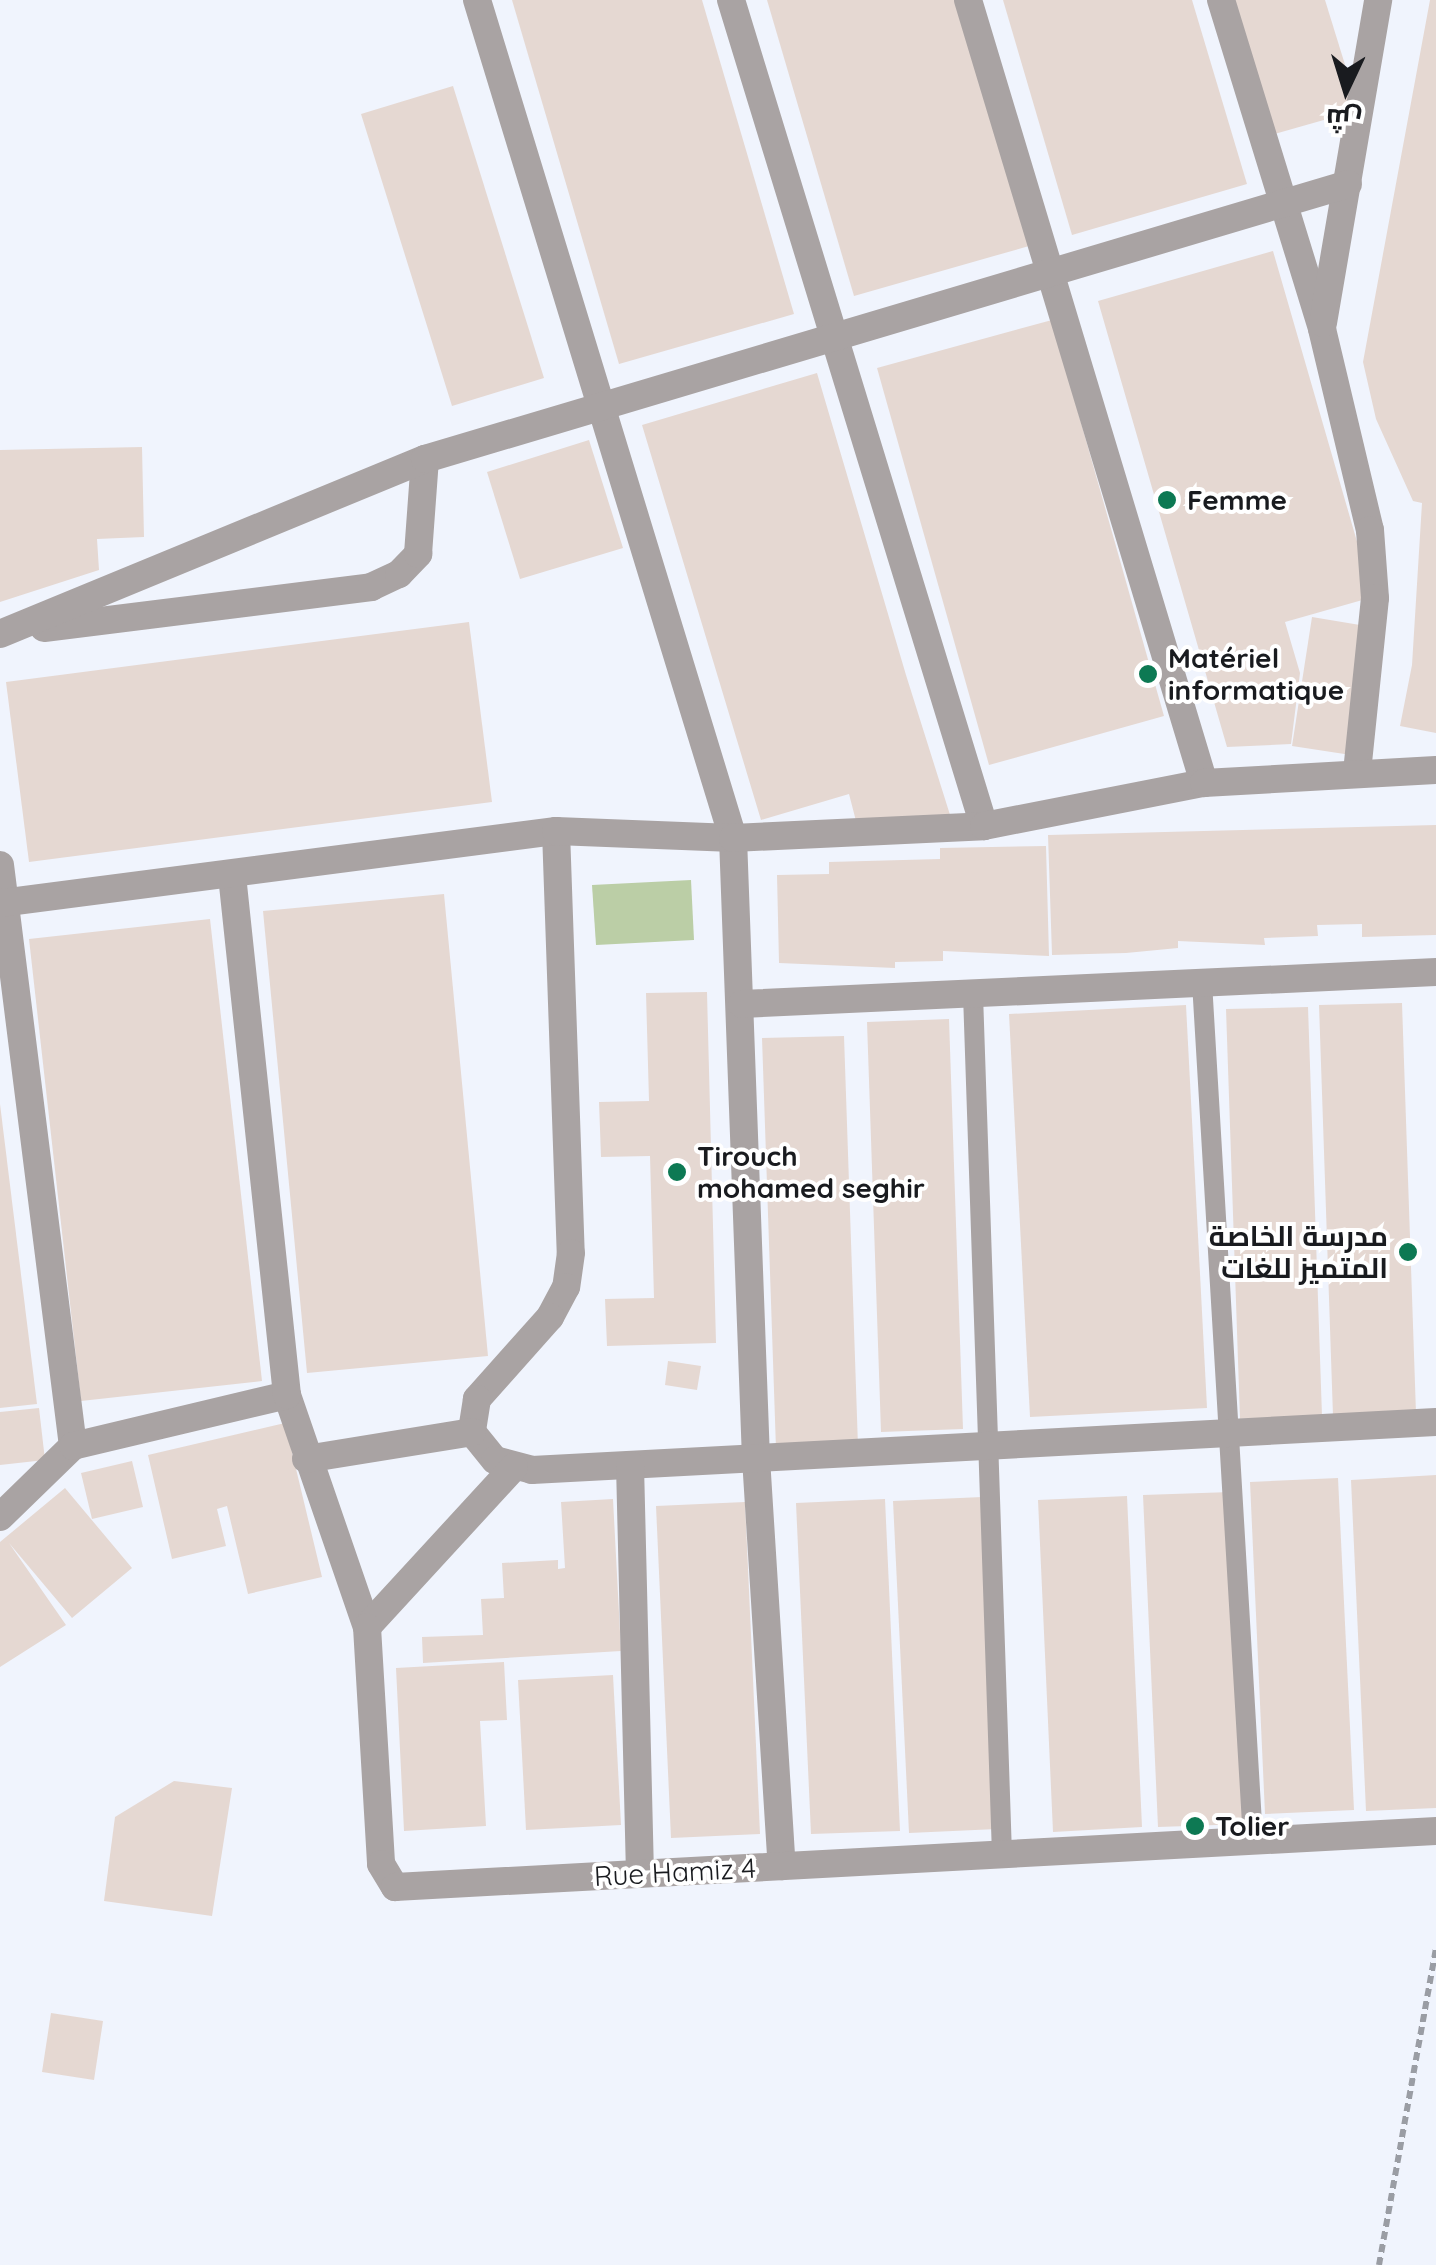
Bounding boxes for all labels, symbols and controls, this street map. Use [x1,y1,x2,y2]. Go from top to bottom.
north arrow [1296,40,1396,140]
text: ش [1325,102,1363,139]
place label: Femme [1187,483,1287,517]
marker: Femme [1156,489,1178,511]
place label: Matériel informatique [1168,641,1344,707]
marker: Matériel informatique [1137,663,1159,685]
place label: Tirouch mohamed seghir [697,1139,925,1205]
marker: Tirouch mohamed seghir [666,1161,688,1183]
place label: مدرسة الخاصة المتميز للغات [1209,1219,1388,1285]
marker: مدرسة الخاصة المتميز للغات [1397,1241,1419,1263]
place label: Tolier [1215,1809,1289,1843]
marker: Tolier [1184,1815,1206,1837]
street label: Rue Hamiz 4 [593,1851,757,1893]

